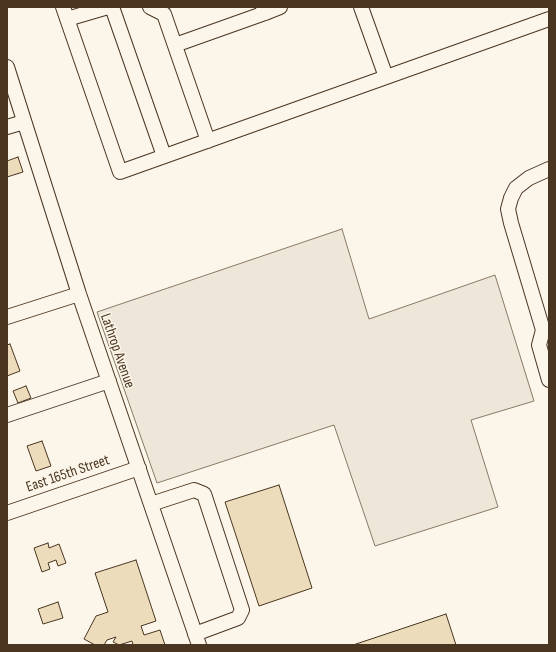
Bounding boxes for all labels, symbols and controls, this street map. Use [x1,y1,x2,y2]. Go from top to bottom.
street label: Lathrop Avenue [96,311,138,391]
street label: East 165th Street [24,451,112,497]

